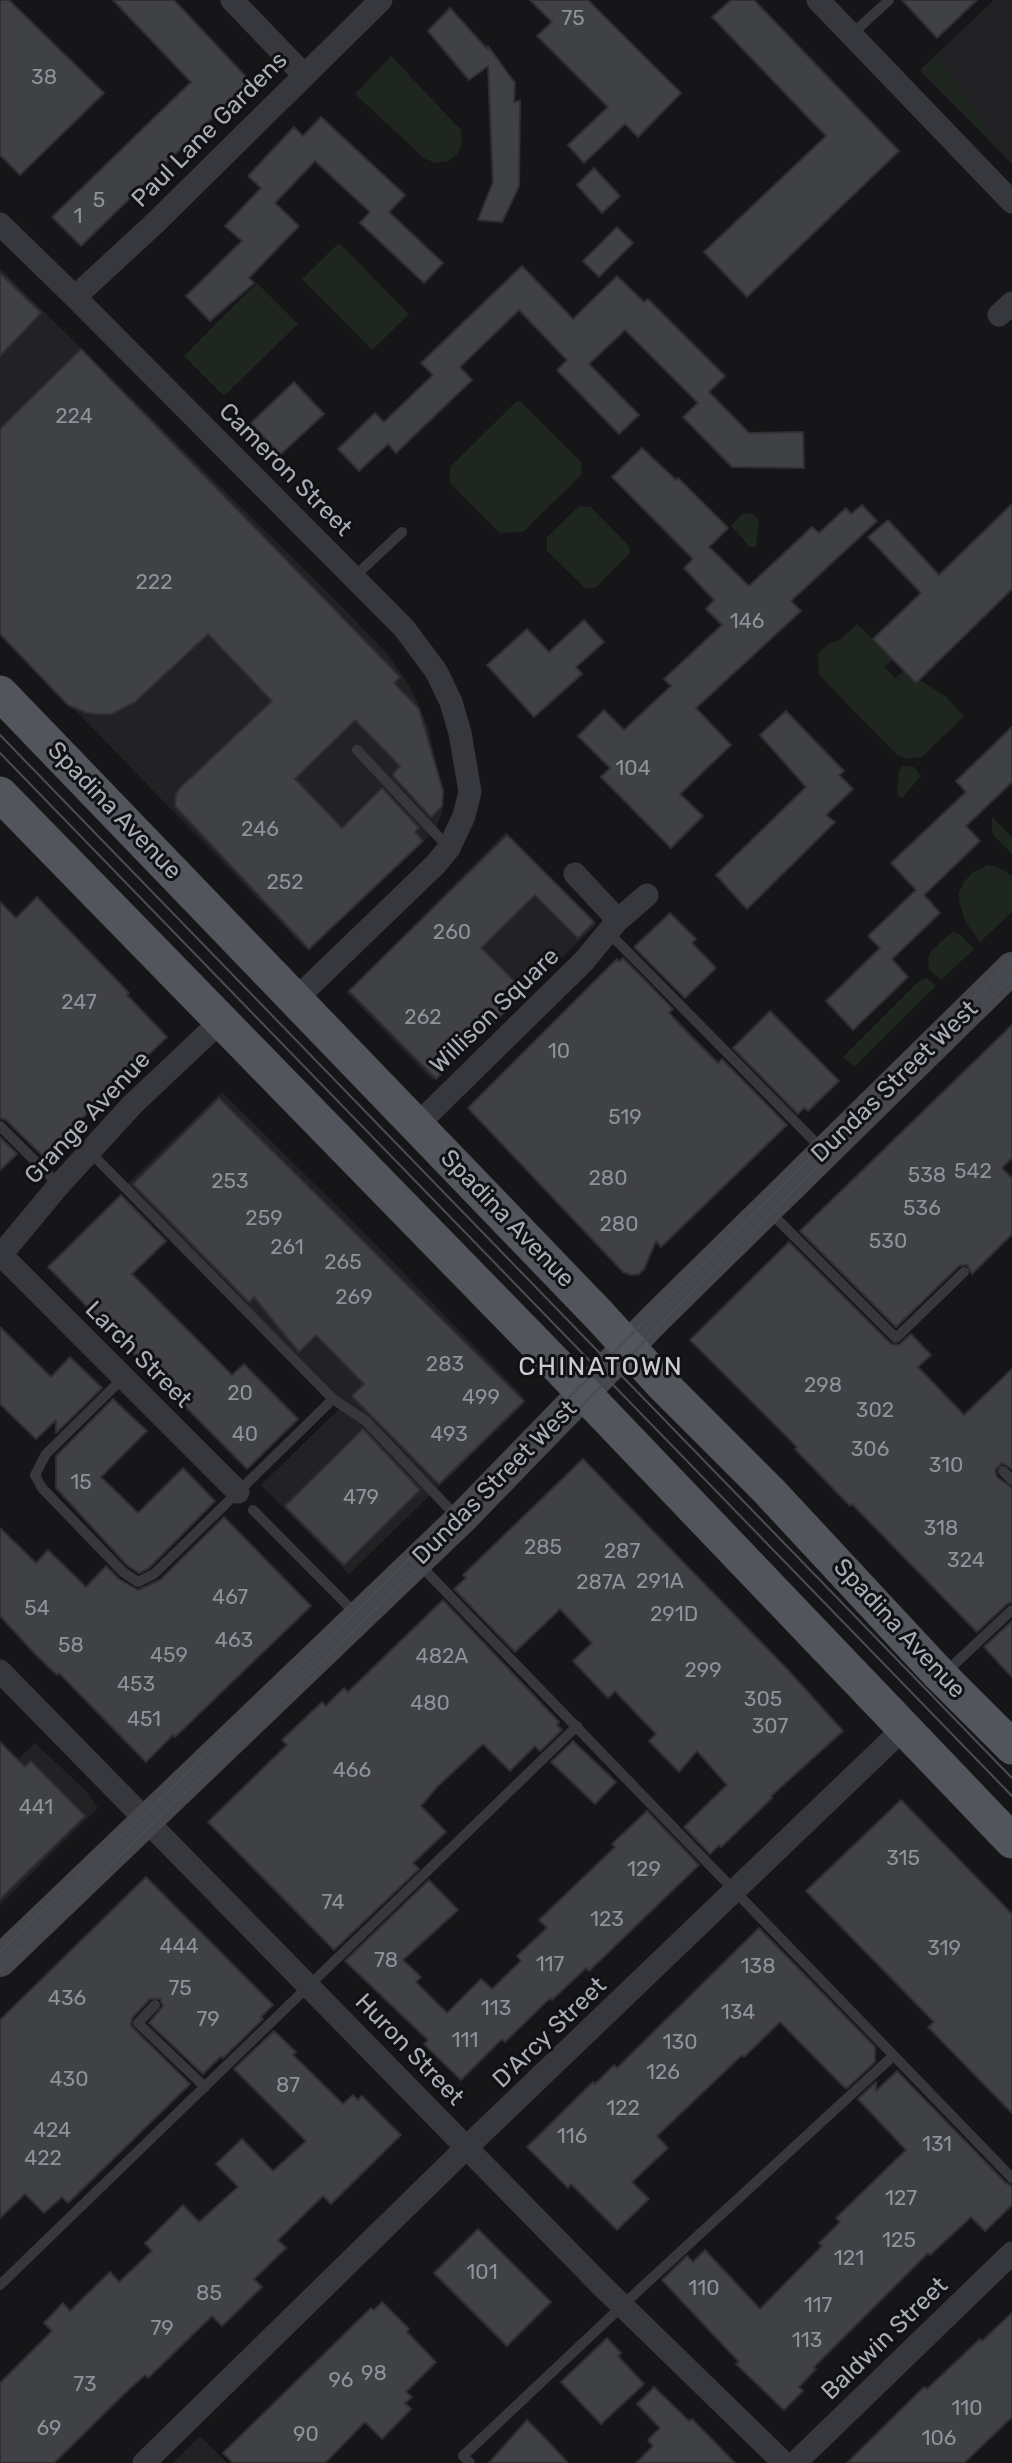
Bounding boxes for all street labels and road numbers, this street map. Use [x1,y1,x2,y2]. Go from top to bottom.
street label: Paul Lane Gardens [126,46,294,214]
street label: Cameron Street [212,397,358,543]
street label: Spadina Avenue [41,736,187,886]
street label: Willison Square [425,942,565,1080]
street label: Dundas Street West [806,995,984,1169]
street label: Grange Avenue [19,1046,157,1190]
street label: Spadina Avenue [434,1144,580,1294]
street label: Larch Street [79,1296,197,1414]
street label: Dundas Street West [407,1395,583,1571]
street label: Spadina Avenue [827,1553,971,1705]
street label: D'Arcy Street [487,1972,613,2094]
street label: Huron Street [349,1988,469,2112]
street label: Baldwin Street [816,2272,954,2406]

